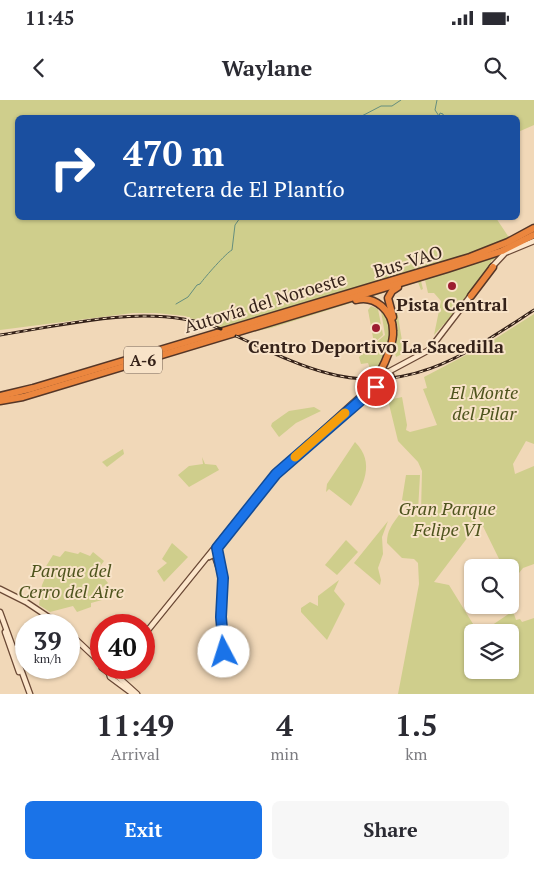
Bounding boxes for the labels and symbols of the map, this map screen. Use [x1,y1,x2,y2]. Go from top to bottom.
street label: Bus-VAO [370,239,445,283]
street label: Autovía del Noroeste [181,266,349,338]
marker: Pista Central [446,280,458,292]
place label: Pista Central [396,292,508,316]
marker: Centro Deportivo La Sacedilla [370,322,382,334]
place label: Centro Deportivo La Sacedilla [248,334,504,358]
road number: A-6 [124,346,162,374]
pin [355,366,397,408]
park label: El Monte del Pilar [449,380,518,425]
park label: Gran Parque Felipe VI [398,496,496,541]
park label: Parque del Cerro del Aire [18,558,124,603]
speed limit sign: 40 [90,614,155,679]
position arrow [197,625,249,677]

